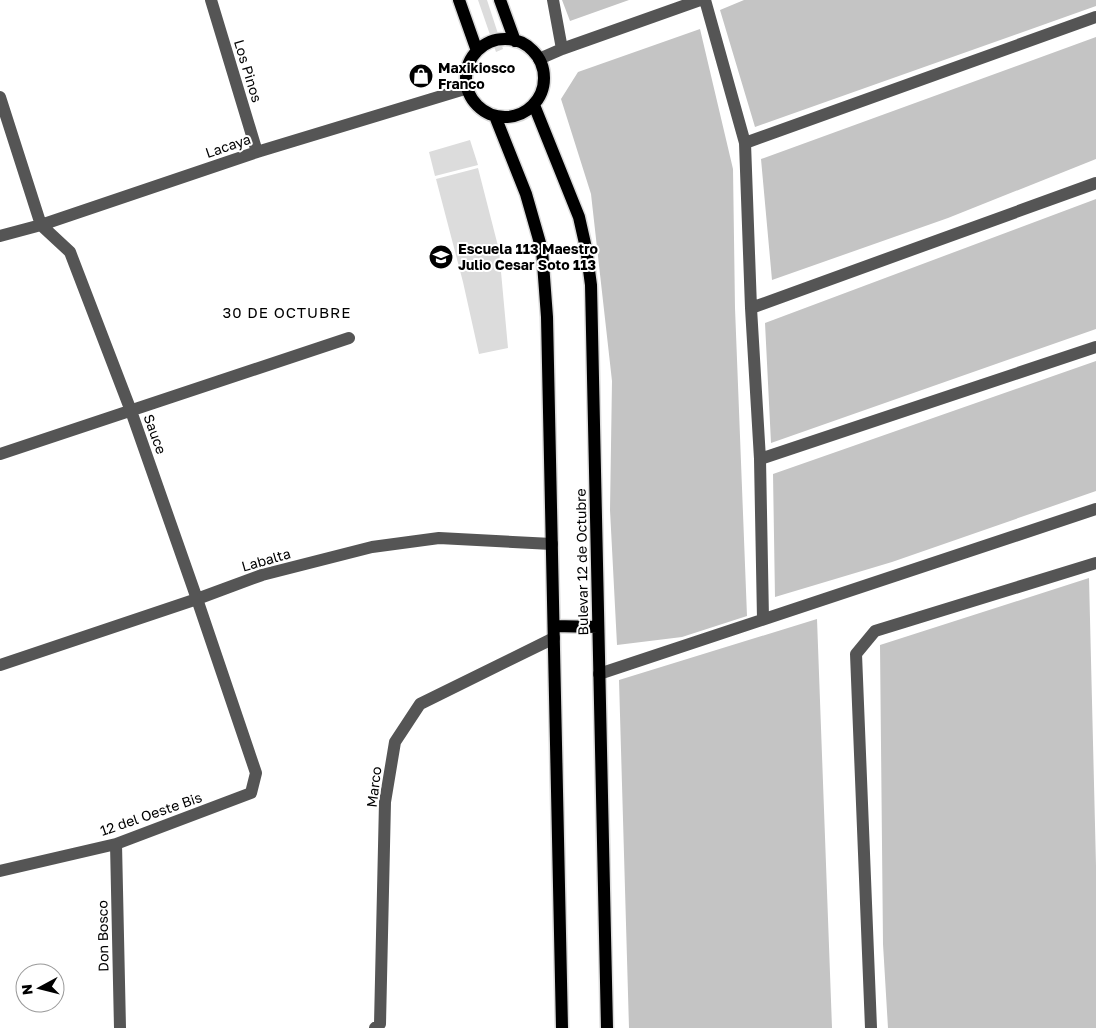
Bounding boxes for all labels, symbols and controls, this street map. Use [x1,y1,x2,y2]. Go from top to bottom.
street label: Los Pinos [231,38,266,104]
place label: Maxikiosco Franco [438,59,515,92]
shop icon: Maxikiosco Franco [408,63,434,89]
street label: Lacaya [203,130,253,161]
place label: Escuela 113 Maestro Julio Cesar Soto 113 [458,240,598,273]
school or university icon: Escuela 113 Maestro Julio Cesar Soto 113 [428,244,454,270]
district label: 30 DE OCTUBRE [223,303,351,321]
street label: Sauce [140,412,170,456]
street label: Bulevar 12 de Octubre [572,488,591,636]
street label: Labalta [239,544,292,575]
street label: Marco [363,765,384,808]
street label: 12 del Oeste Bis [98,788,204,839]
street label: Don Bosco [93,900,112,972]
north arrow [15,963,65,1013]
text: N [18,983,36,996]

